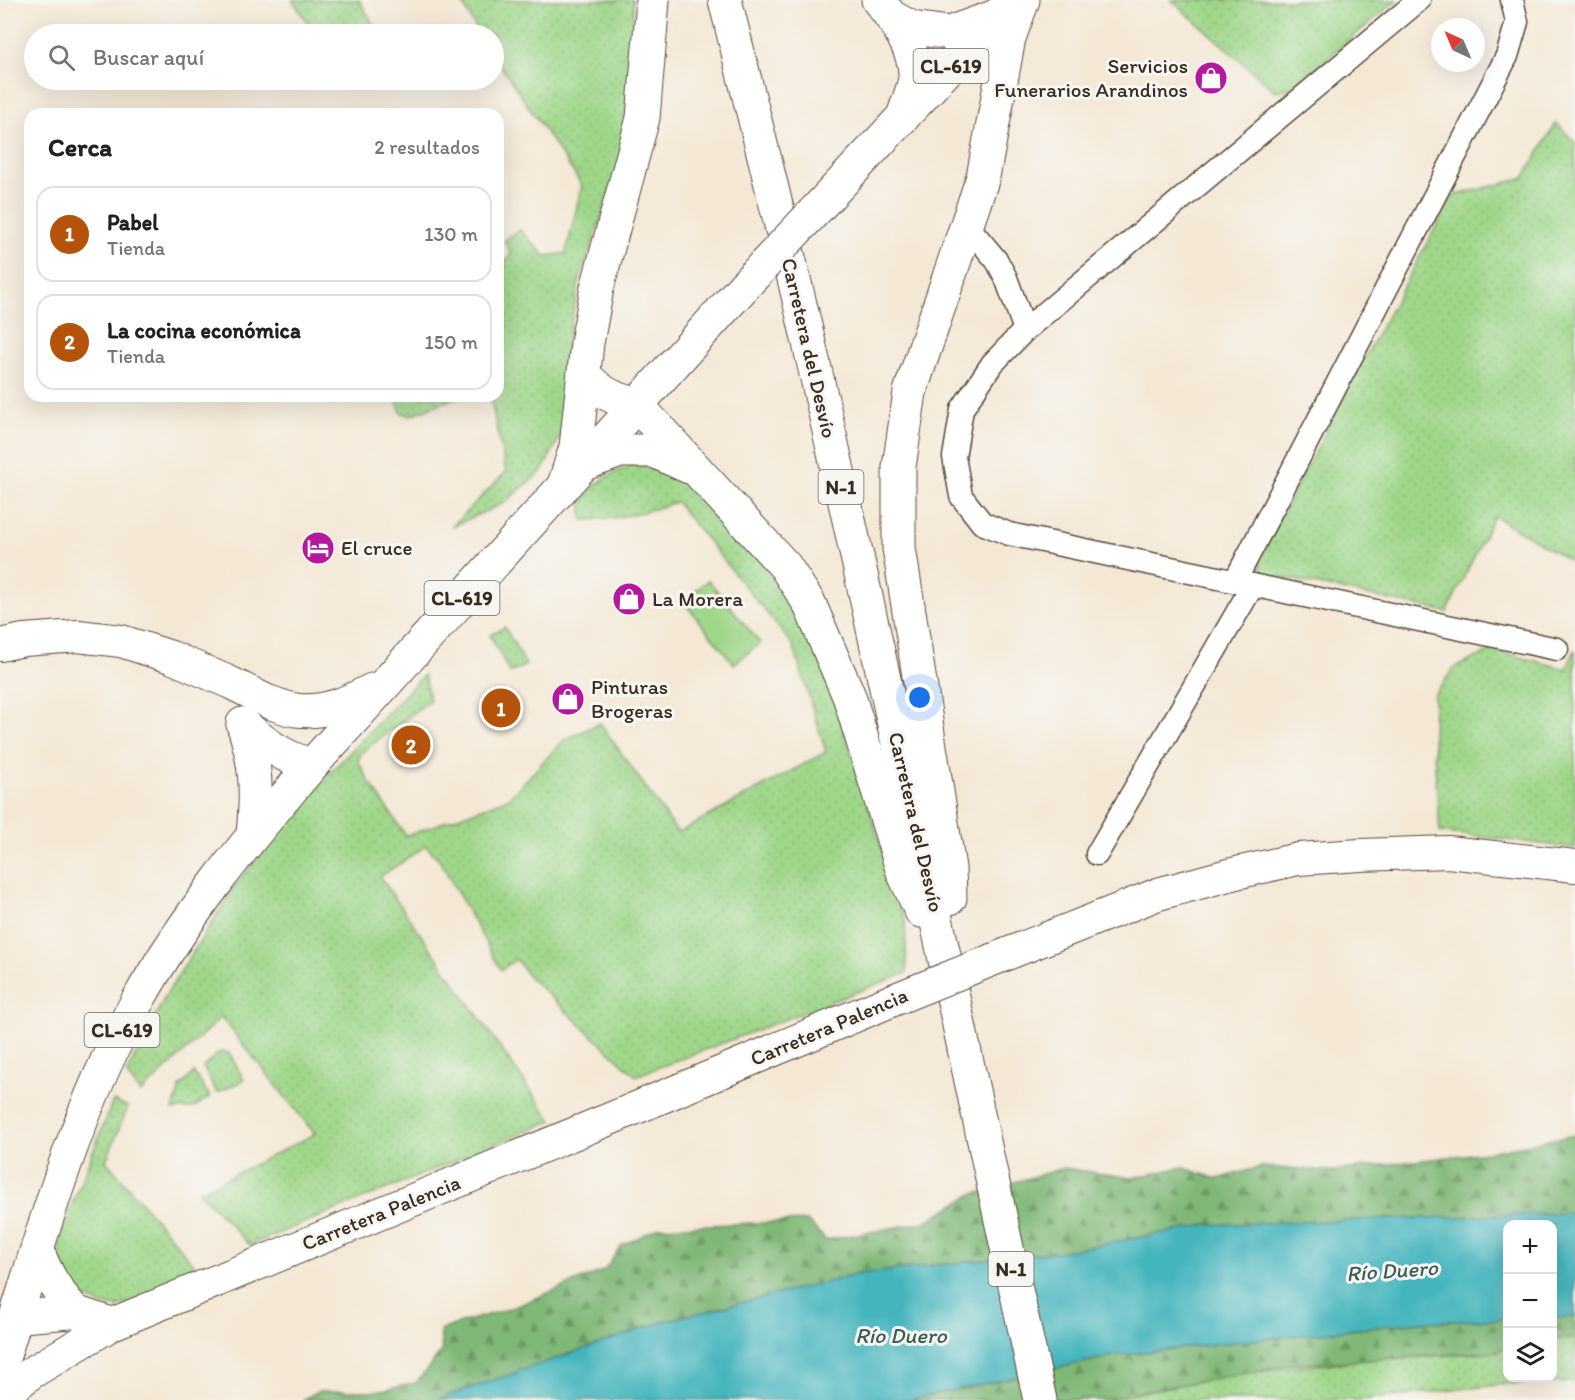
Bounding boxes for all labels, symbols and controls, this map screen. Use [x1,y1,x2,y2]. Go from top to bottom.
north arrow [1431,18,1485,72]
search box [24,24,504,90]
icon: search [45,41,78,74]
text: Buscar aquí [93,44,204,71]
road number: CL-619 [914,49,988,83]
place label: Servicios Funerarios Arandinos [994,53,1188,102]
shop icon: Servicios Funerarios Arandinos [1193,60,1229,96]
text: Cerca [48,131,112,163]
text: 2 resultados [374,135,480,159]
text: Pabel [107,209,158,236]
text: 1 [65,222,74,246]
text: 130 m [424,222,478,246]
text: Tienda [107,236,165,260]
street label: Carretera del Desvío [777,256,842,440]
text: La cocina económica [107,317,301,344]
text: 2 [64,330,75,354]
text: 150 m [425,330,478,354]
text: Tienda [107,344,165,368]
road number: N-1 [818,470,864,504]
hotel icon: El cruce [300,530,336,566]
place label: El cruce [341,535,413,560]
road number: CL-619 [424,581,500,615]
shop icon: La Morera [611,581,647,617]
place label: La Morera [652,586,743,611]
place label: Pinturas Brogeras [591,674,673,723]
shop icon: Pinturas Brogeras [550,681,586,717]
your location [905,683,934,712]
pin: 1 [482,686,520,730]
pin: 2 [392,722,430,768]
street label: Carretera del Desvío [884,730,949,914]
street label: Carretera Palencia [746,982,911,1071]
road number: CL-619 [84,1013,160,1047]
street label: Carretera Palencia [298,1169,464,1256]
map controls [1503,1220,1557,1382]
button: + [1503,1220,1557,1274]
road number: N-1 [988,1252,1034,1286]
water label: Río Duero [1345,1254,1439,1287]
button: − [1503,1274,1557,1328]
water label: Río Duero [855,1322,948,1349]
button: layers [1503,1328,1557,1382]

